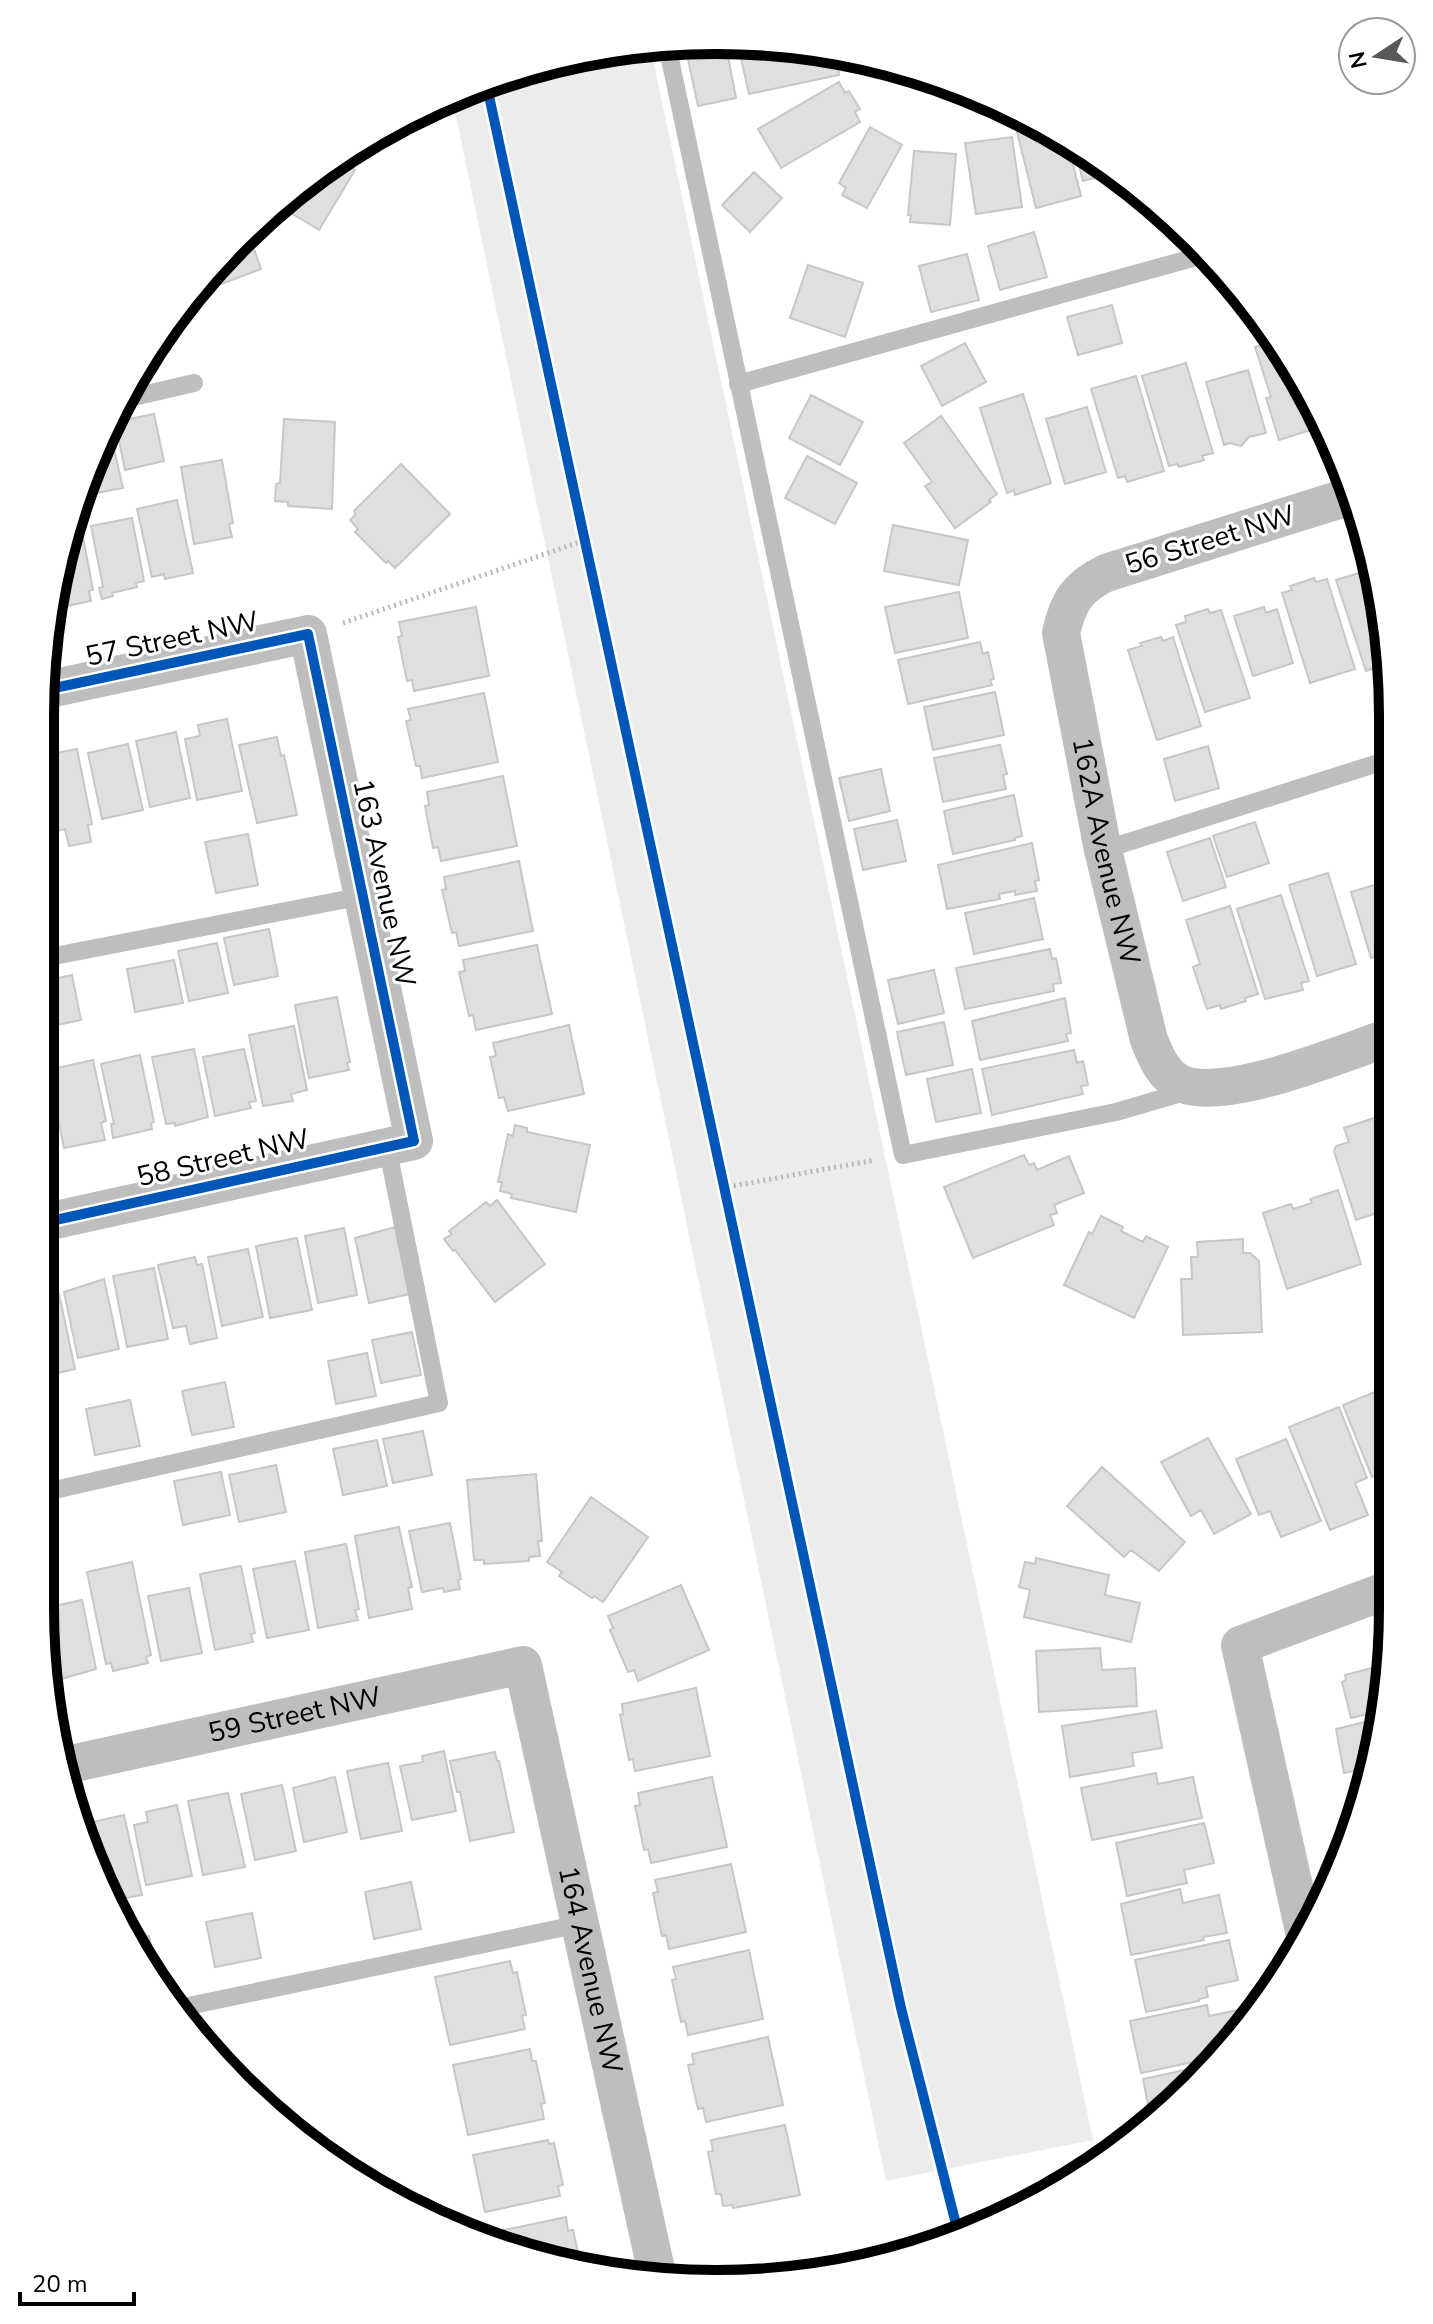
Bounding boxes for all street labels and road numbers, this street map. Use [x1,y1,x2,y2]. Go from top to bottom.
street label: 56 Street NW [1120,496,1300,584]
street label: 57 Street NW [82,602,262,676]
street label: 162A Avenue NW [1063,734,1149,969]
street label: 163 Avenue NW [343,776,425,991]
street label: 58 Street NW [133,1120,313,1196]
street label: 59 Street NW [205,1678,385,1752]
street label: 164 Avenue NW [549,1862,631,2078]

